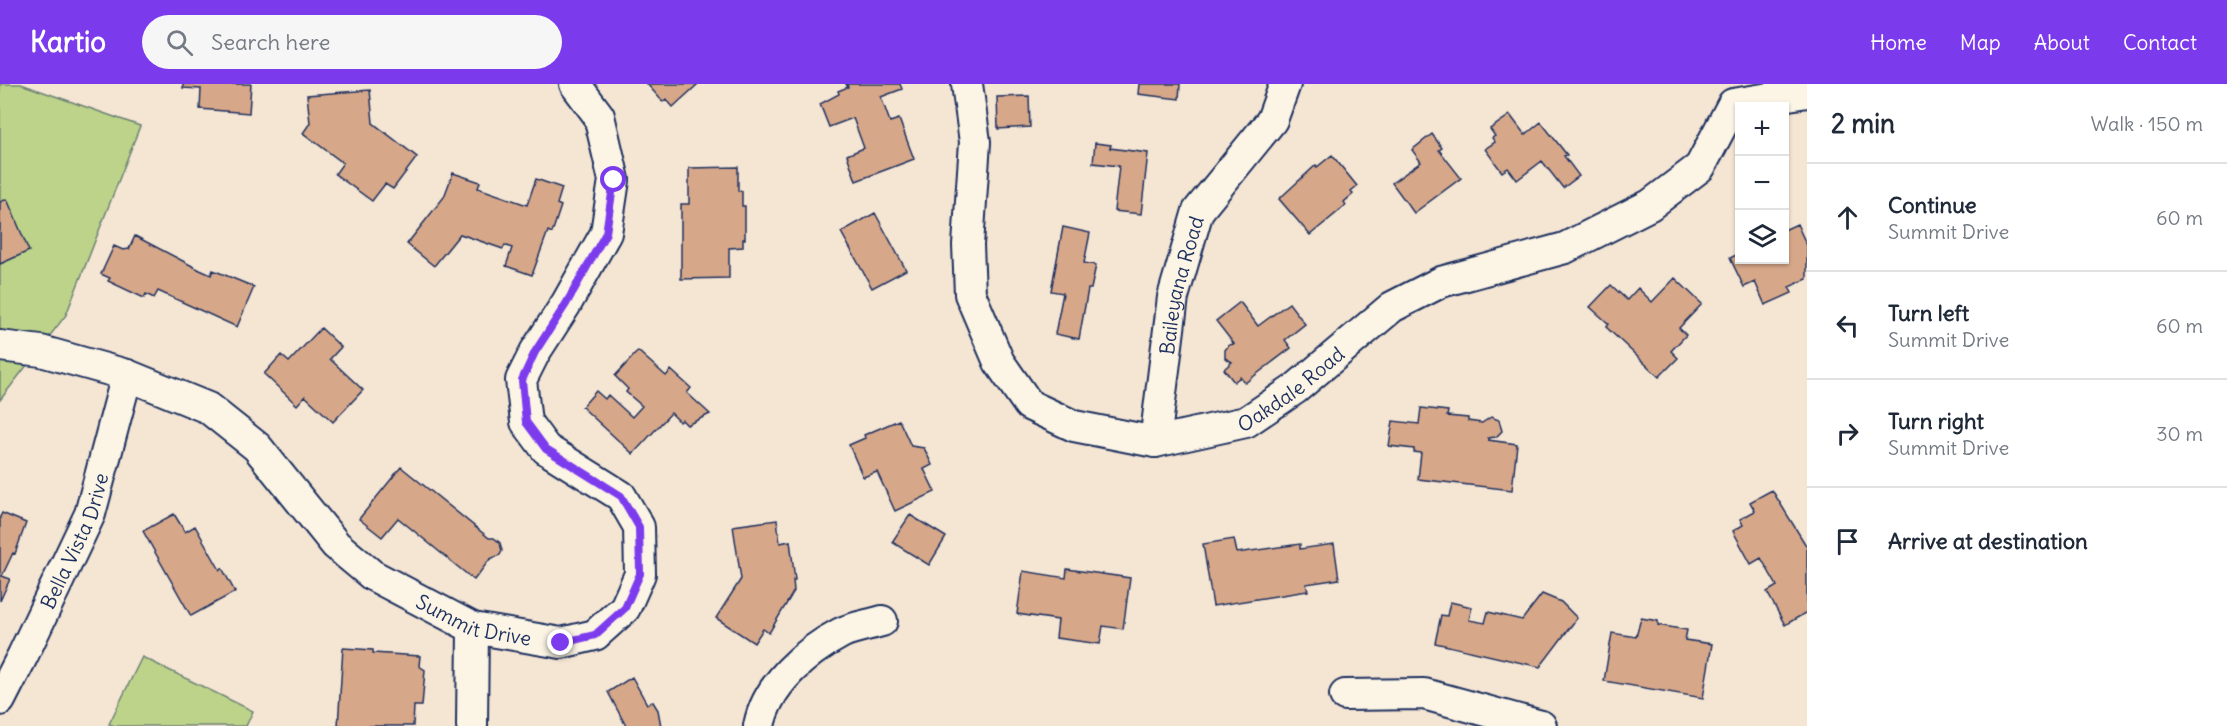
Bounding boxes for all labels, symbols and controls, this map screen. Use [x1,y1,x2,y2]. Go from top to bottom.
search box [142,15,562,69]
text: Kartio [30,24,106,60]
icon: search [163,26,196,59]
text: Search here [211,28,330,56]
text: Home [1870,29,1927,56]
text: Map [1960,29,2001,56]
text: About [2034,29,2090,56]
text: Contact [2123,29,2197,56]
map controls [1735,102,1789,264]
button: + [1735,102,1789,156]
text: 2 min [1831,107,1895,140]
text: Walk · 150 m [2091,111,2203,136]
button: − [1735,156,1789,210]
route start [600,166,626,192]
text: Continue [1888,191,1977,219]
icon: ahead [1831,201,1864,234]
text: 60 m [2156,205,2203,230]
button: layers [1735,210,1789,264]
street label: Baileyana Road [1153,213,1208,356]
text: Summit Drive [1888,219,2009,244]
text: Turn left [1888,299,1969,327]
icon: left [1831,309,1864,342]
text: 60 m [2156,313,2203,338]
text: Summit Drive [1888,327,2009,352]
street label: Oakdale Road [1235,341,1349,436]
text: Turn right [1888,407,1984,435]
icon: right [1831,417,1864,450]
text: 30 m [2156,421,2203,446]
text: Summit Drive [1888,435,2009,460]
street label: Bella Vista Drive [34,470,113,613]
icon: arrive [1831,525,1864,558]
text: Arrive at destination [1888,527,2088,555]
street label: Summit Drive [412,588,533,650]
route end [547,629,573,655]

